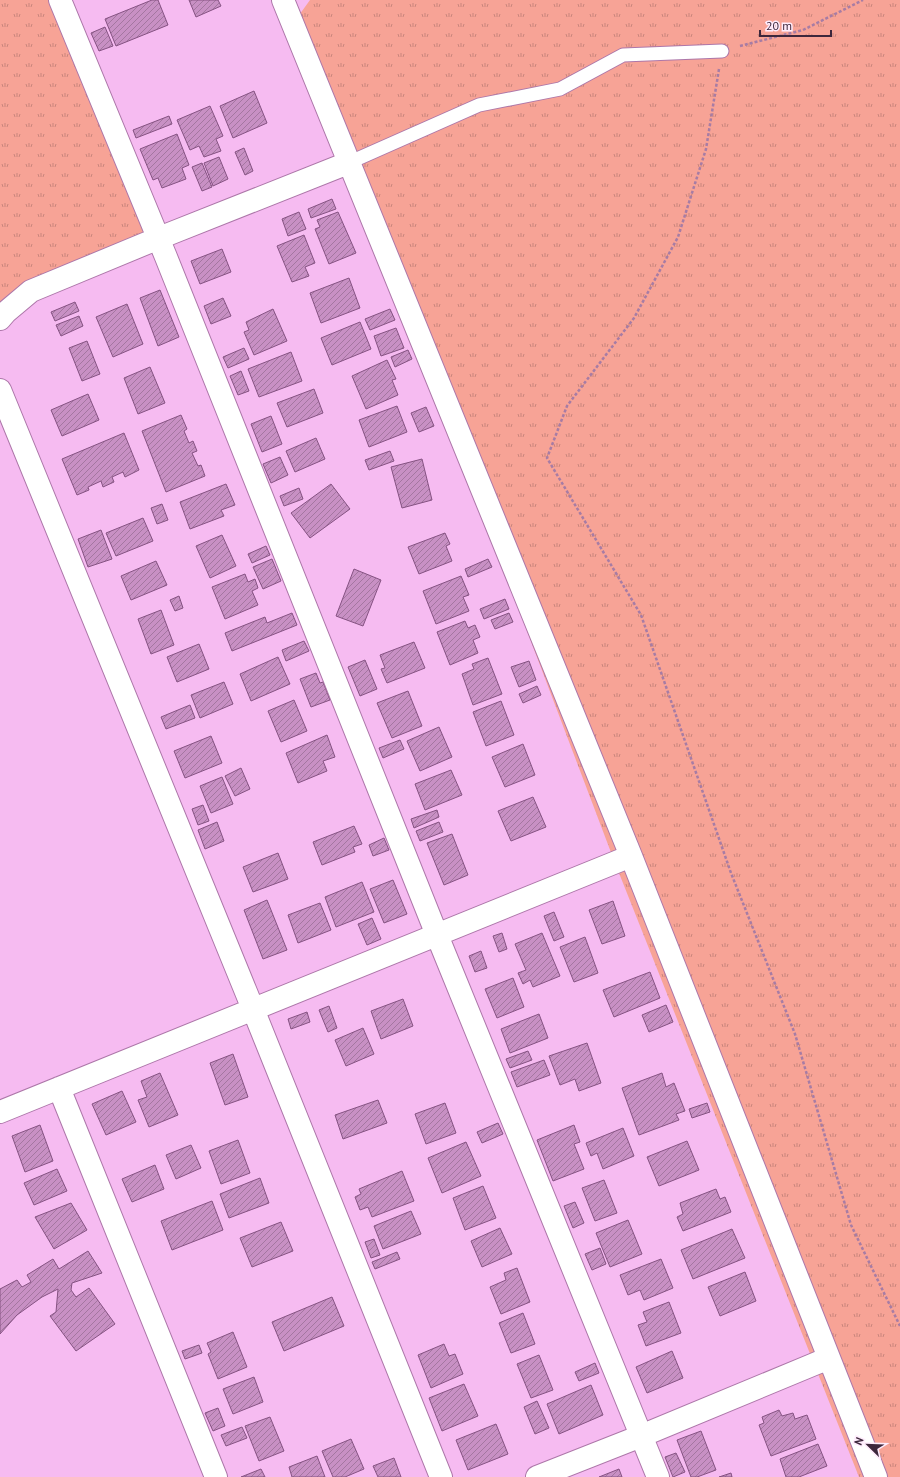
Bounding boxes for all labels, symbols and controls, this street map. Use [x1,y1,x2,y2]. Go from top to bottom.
scale bar [760,12,831,38]
text: 20 m [766,18,792,33]
north arrow [848,1425,888,1465]
text: N [851,1435,867,1447]

